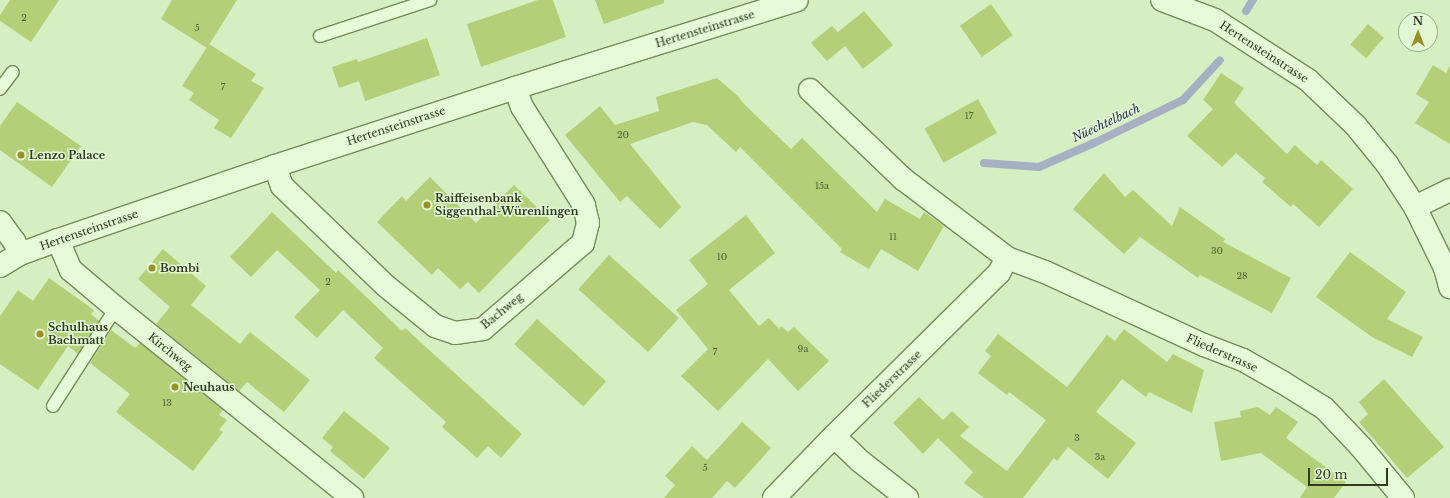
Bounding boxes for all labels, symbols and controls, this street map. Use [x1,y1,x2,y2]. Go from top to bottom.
street label: Hertensteinstrasse [654,8,756,50]
north arrow [1398,12,1438,52]
house number: 2 [21,13,27,23]
text: N [1413,14,1423,28]
street label: Hertensteinstrasse [1217,18,1311,86]
house number: 5 [194,23,200,33]
house number: 7 [221,82,225,92]
water label: Nüechtelbach [1070,101,1142,145]
street label: Hertensteinstrasse [345,104,447,148]
house number: 17 [965,111,973,121]
house number: 20 [617,130,629,140]
place label: Lenzo Palace [29,148,105,162]
marker: Lenzo Palace [16,150,26,160]
house number: 15a [815,181,829,191]
place label: Raiffeisenbank Siggenthal-Würenlingen [435,192,579,218]
marker: Raiffeisenbank Siggenthal-Würenlingen [422,200,432,210]
street label: Hertensteinstrasse [38,207,140,253]
house number: 11 [889,232,897,242]
house number: 30 [1211,246,1223,256]
house number: 10 [717,252,727,262]
place label: Bombi [160,261,200,275]
marker: Bombi [147,263,157,273]
house number: 28 [1237,271,1247,281]
house number: 2 [325,277,331,287]
street label: Bachweg [478,290,526,332]
place label: Schulhaus Bachmatt [48,321,108,347]
marker: Schulhaus Bachmatt [35,329,45,339]
street label: Kirchweg [145,330,195,374]
street label: Fliederstrasse [1184,331,1260,375]
house number: 9a [798,344,808,354]
house number: 7 [713,347,717,357]
street label: Fliederstrasse [860,348,924,410]
place label: Neuhaus [183,380,234,394]
marker: Neuhaus [170,382,180,392]
house number: 13 [162,398,172,408]
house number: 3 [1074,433,1080,443]
house number: 3a [1095,452,1105,462]
scale bar [1310,460,1390,486]
house number: 5 [702,463,708,473]
text: 20 m [1315,467,1347,482]

